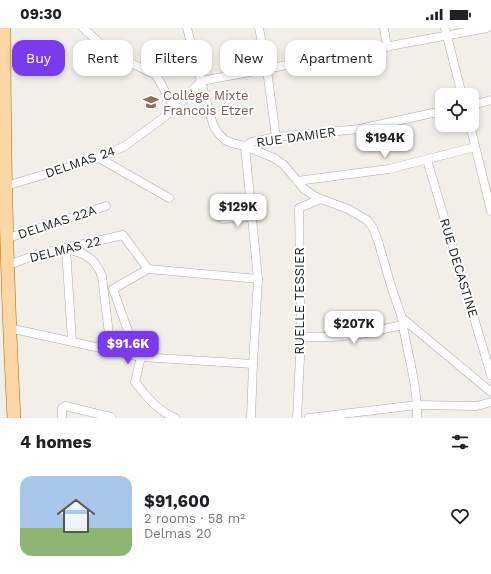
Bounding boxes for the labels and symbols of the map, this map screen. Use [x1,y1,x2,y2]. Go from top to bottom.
place label: Collège Mixte Francois Etzer [163,88,254,118]
school or university icon: Collège Mixte Francois Etzer [142,93,160,111]
street label: RUE DAMIER [255,124,337,150]
pin: $194K [357,125,413,159]
street label: DELMAS 24 [43,143,117,181]
pin: $129K [210,194,266,228]
street label: DELMAS 22A [16,202,98,242]
street label: RUE DECASTINE [437,217,481,319]
street label: DELMAS 22 [28,233,102,265]
street label: RUELLE TESSIER [292,247,307,355]
pin: $207K [326,311,382,345]
pin: $91.6K [95,331,161,365]

